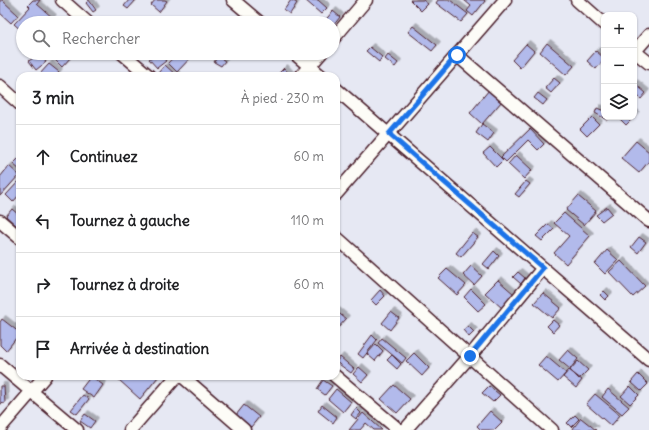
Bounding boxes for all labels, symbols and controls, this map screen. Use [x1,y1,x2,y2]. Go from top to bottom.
map controls [601,12,637,120]
button: + [601,12,637,48]
search box [16,16,340,60]
icon: search [30,27,52,49]
text: Rechercher [62,29,140,48]
route start [448,46,466,64]
button: − [601,48,637,84]
button: layers [601,84,637,120]
text: 3 min [32,87,74,109]
text: À pied · 230 m [241,90,324,107]
icon: ahead [32,146,54,168]
text: Continuez [70,147,138,166]
text: 60 m [293,148,324,165]
icon: left [32,210,54,232]
text: Tournez à gauche [70,211,190,230]
text: 110 m [291,212,324,229]
icon: right [32,274,54,296]
text: Tournez à droite [70,275,179,294]
text: 60 m [293,276,324,293]
icon: arrive [32,338,54,360]
text: Arrivée à destination [70,339,209,358]
route end [461,347,479,365]

